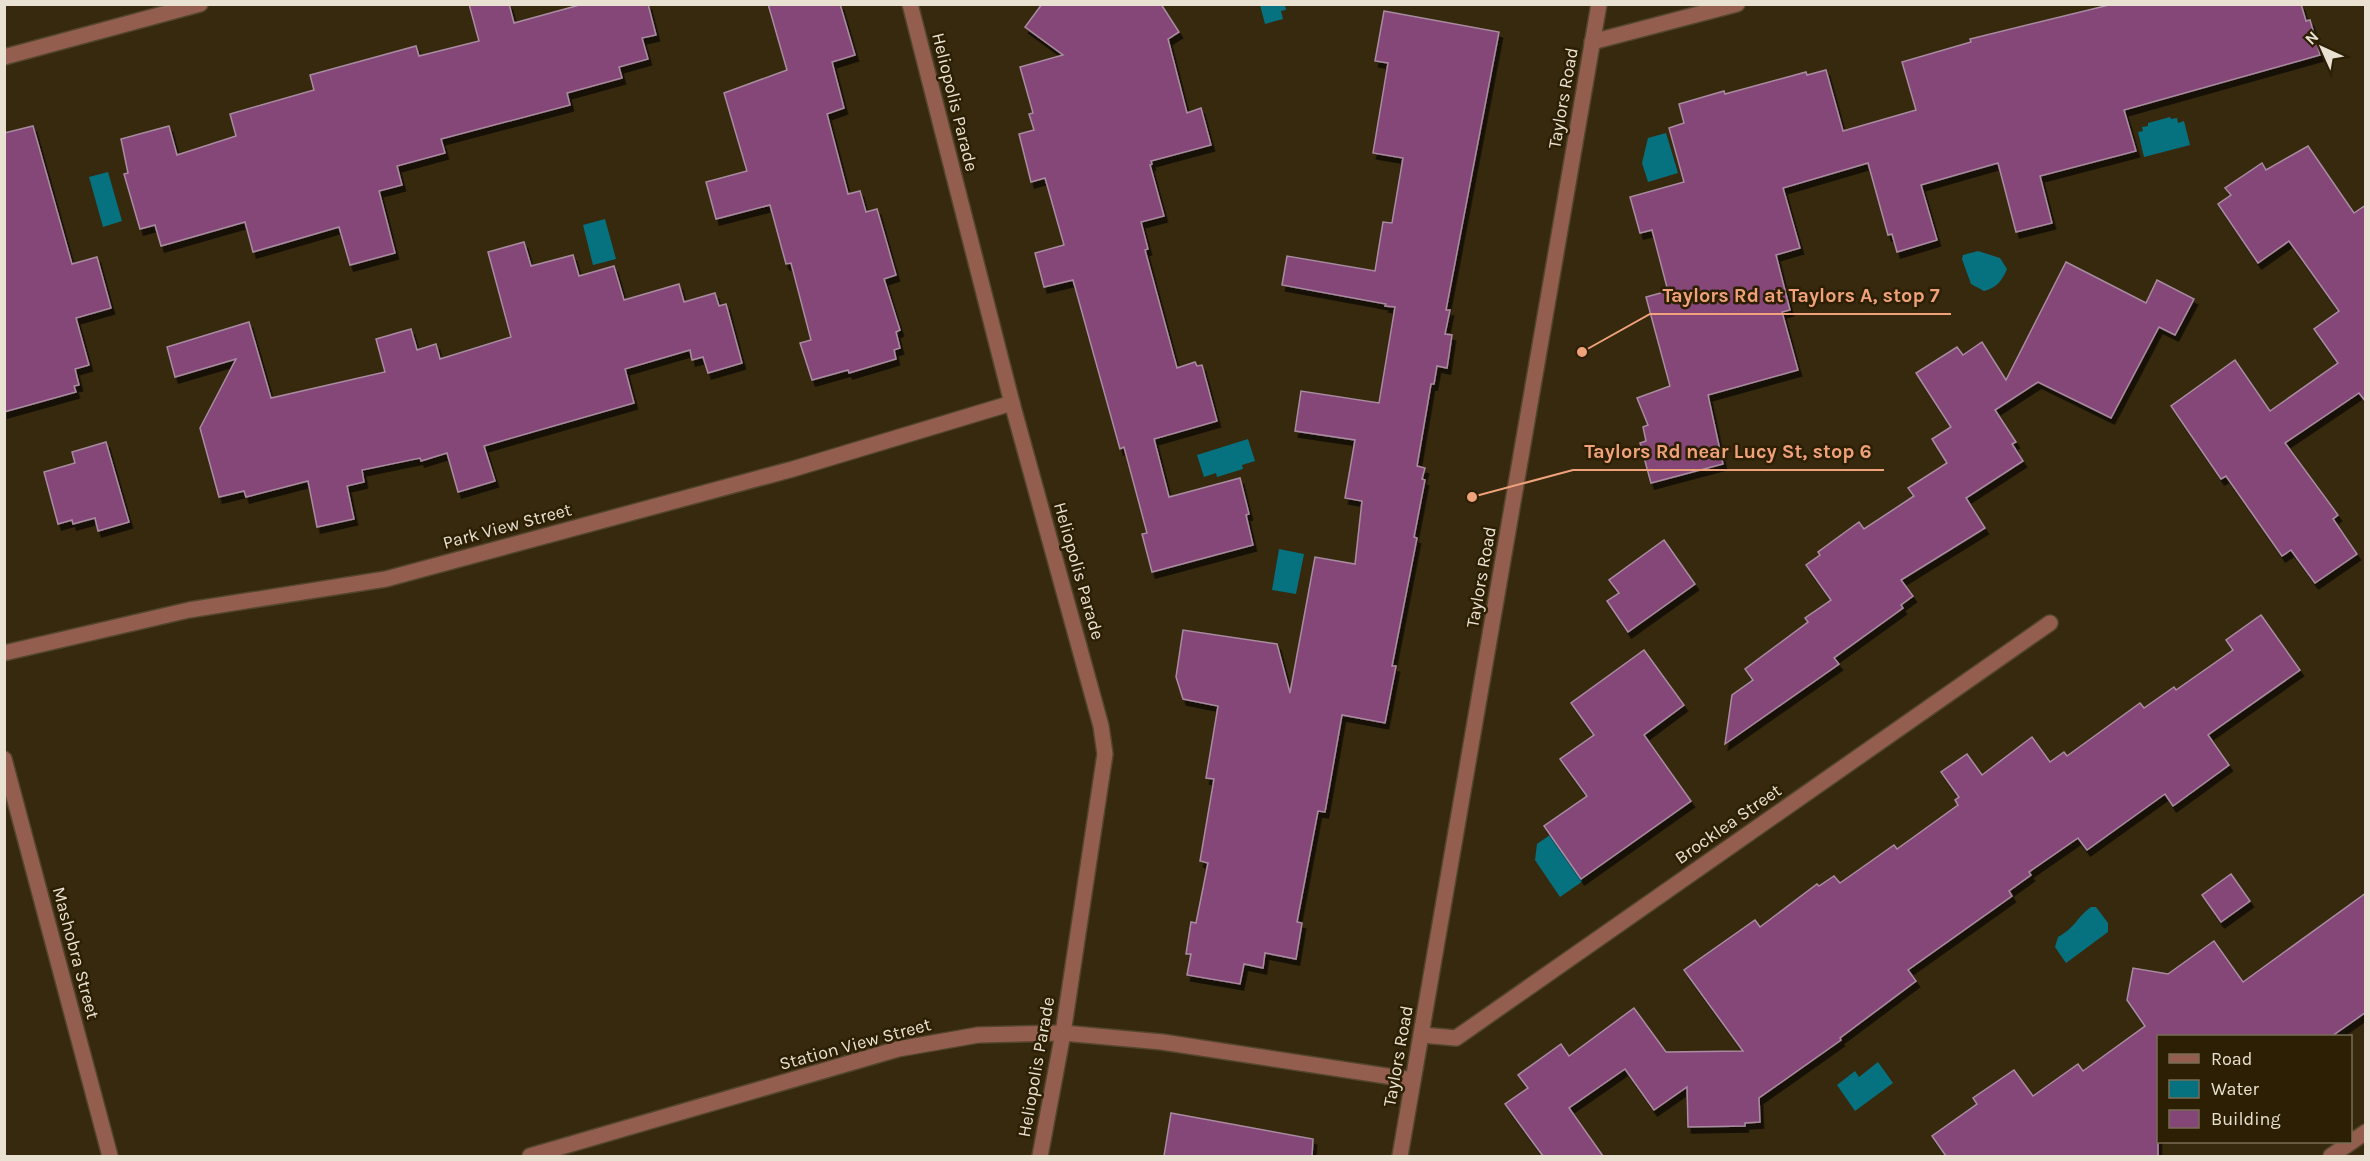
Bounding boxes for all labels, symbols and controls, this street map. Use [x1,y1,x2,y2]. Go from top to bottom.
north arrow [2292,18,2352,78]
text: N [2301,27,2323,49]
street label: Heliopolis Parade [927,30,983,174]
street label: Taylors Road [1543,46,1583,150]
callout: Taylors Rd at Taylors A, stop 7 [1650,276,1951,314]
text: Taylors Rd at Taylors A, stop 7 [1662,284,1940,307]
callout: Taylors Rd near Lucy St, stop 6 [1573,432,1884,470]
text: Taylors Rd near Lucy St, stop 6 [1584,440,1872,463]
street label: Park View Street [440,498,574,554]
street label: Heliopolis Parade [1049,500,1109,642]
street label: Taylors Road [1461,525,1501,629]
street label: Brocklea Street [1671,779,1786,869]
street label: Mashobra Street [48,884,104,1022]
street label: Heliopolis Parade [1013,995,1059,1139]
street label: Taylors Road [1378,1004,1418,1108]
street label: Station View Street [777,1013,933,1075]
legend [2157,1035,2352,1143]
text: Road [2211,1048,2252,1070]
text: Water [2211,1078,2259,1100]
text: Building [2211,1108,2281,1130]

